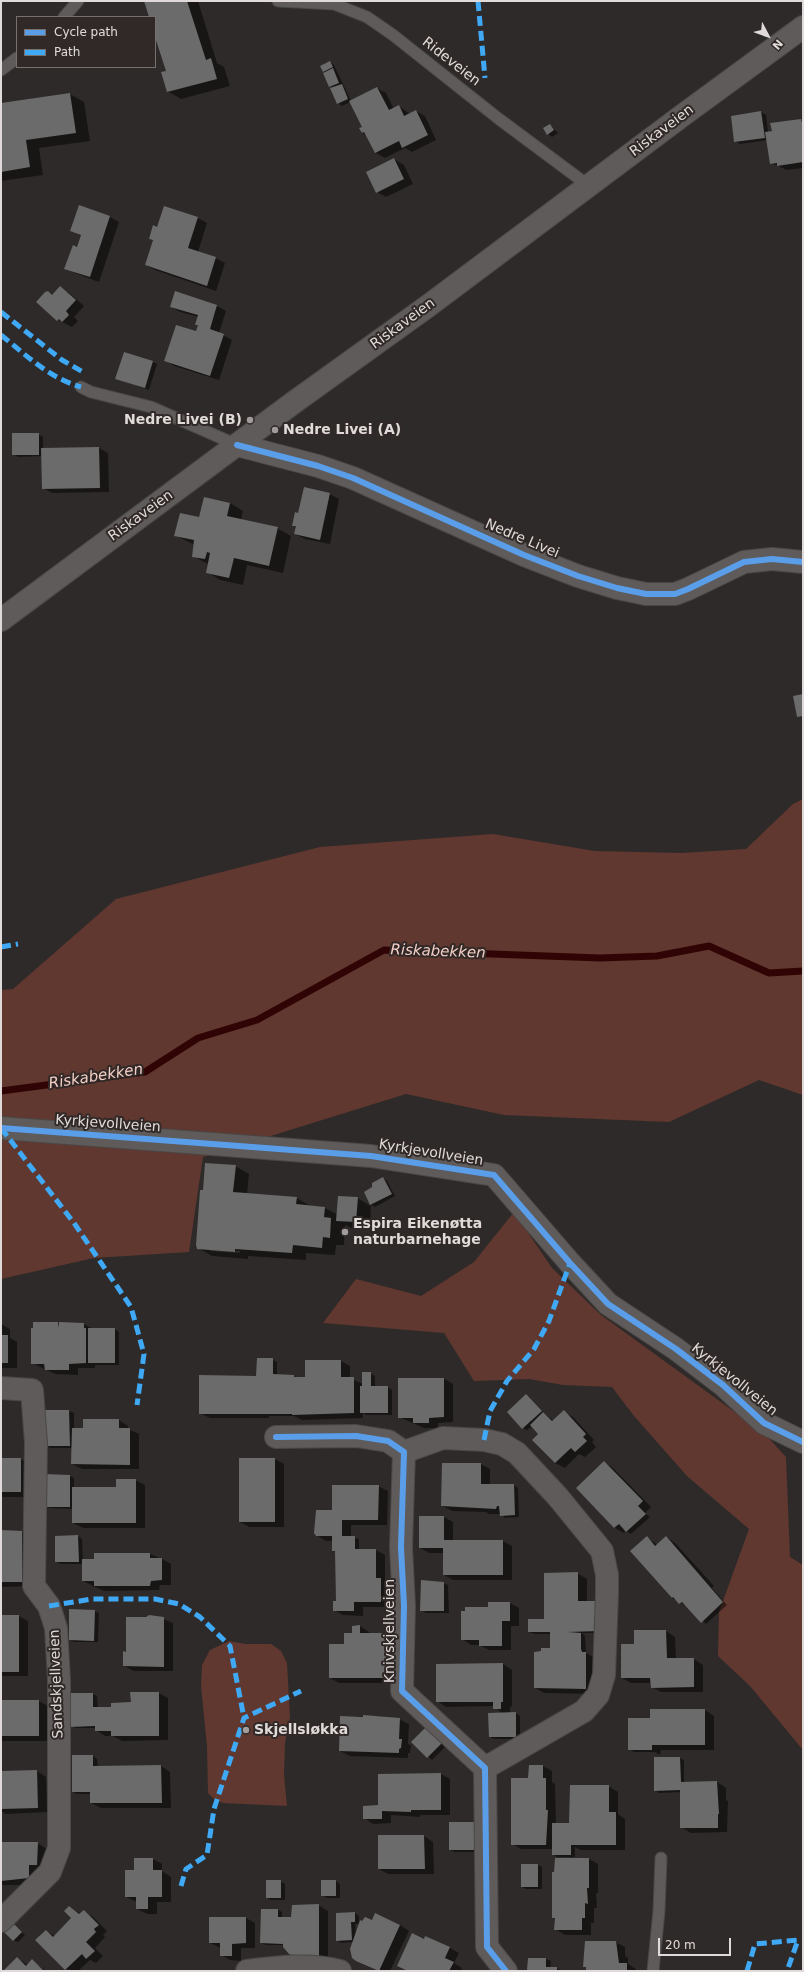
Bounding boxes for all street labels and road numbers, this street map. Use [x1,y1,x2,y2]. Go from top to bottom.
street label: Rideveien [418,34,484,90]
street label: Riskaveien [627,102,697,160]
street label: Riskaveien [367,295,439,353]
street label: Riskaveien [105,487,177,545]
street label: Nedre Livei [482,516,562,562]
street label: Kyrkjevollveien [55,1112,161,1136]
street label: Kyrkjevollveien [377,1136,485,1170]
street label: Kyrkjevollveien [688,1340,780,1420]
street label: Knivskjellveien [382,1579,398,1683]
street label: Sandskjellveien [47,1629,67,1739]

